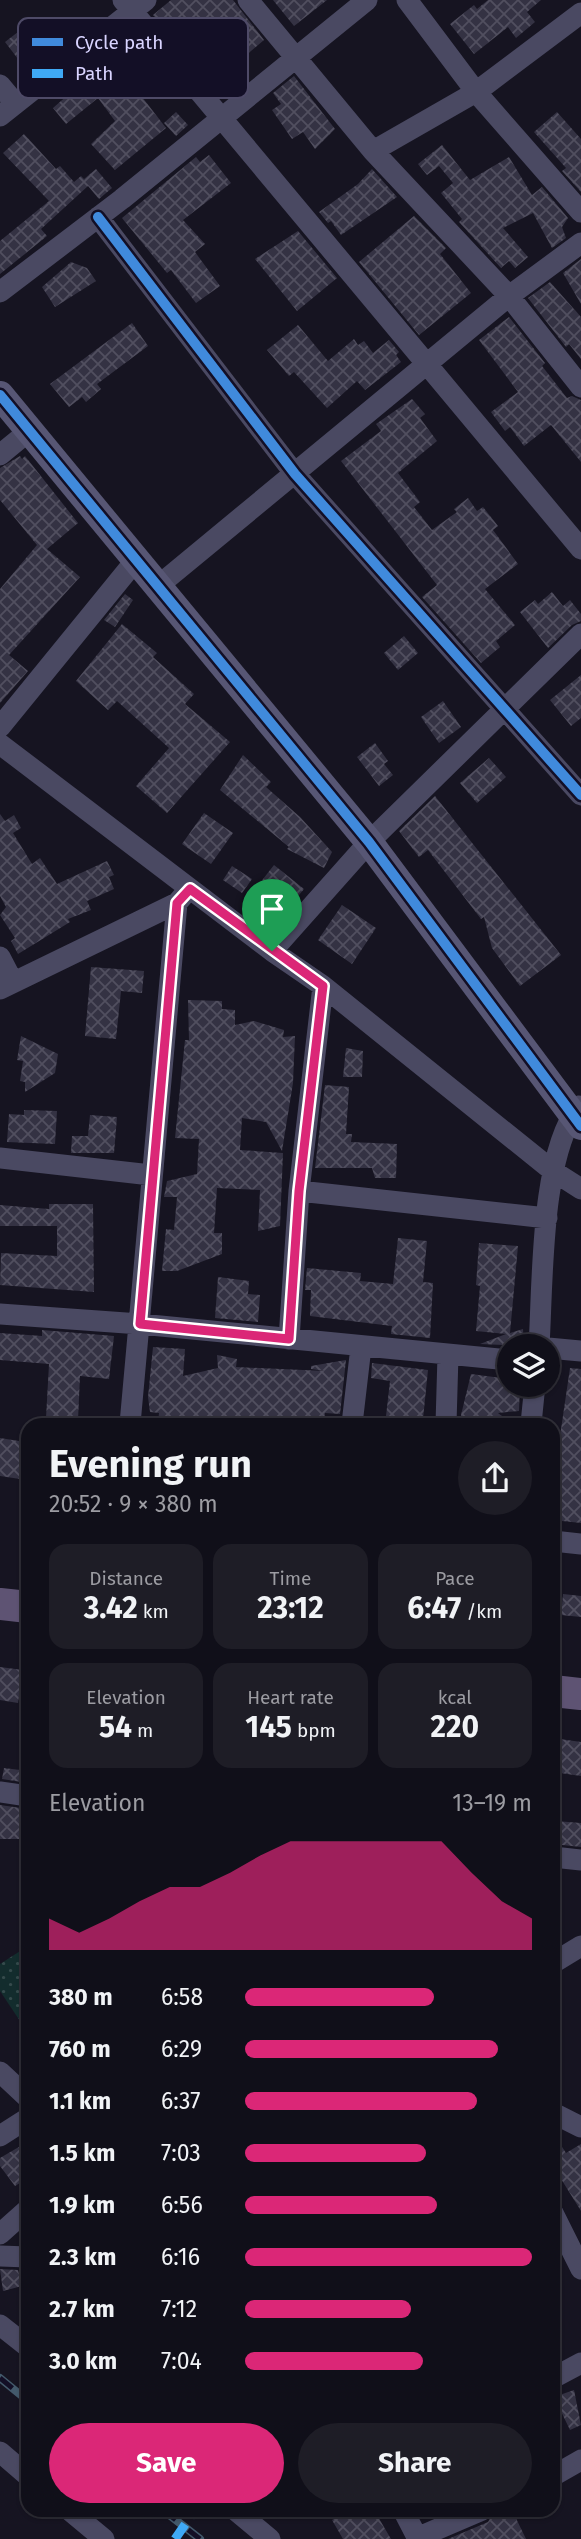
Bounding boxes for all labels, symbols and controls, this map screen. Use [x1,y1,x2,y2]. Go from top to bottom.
legend [18,18,248,98]
text: Cycle path [75,31,163,54]
text: Path [75,62,113,85]
pin [242,879,302,951]
icon: arrive [253,890,291,928]
map controls [497,1334,560,1397]
button: layers [497,1334,560,1397]
text: Evening run [49,1441,252,1487]
button: share [458,1441,532,1515]
text: 20:52 · 9 × 380 m [49,1490,218,1518]
text: Distance [89,1567,163,1590]
text: Time [270,1567,311,1590]
text: Pace [435,1567,475,1590]
text: 3.42 [84,1590,138,1626]
text: 23:12 [257,1590,324,1626]
text: 6:47 [407,1590,461,1626]
text: km [138,1600,169,1623]
text: /km [461,1600,502,1623]
text: Elevation [86,1686,166,1709]
text: Heart rate [247,1686,334,1709]
text: kcal [438,1686,472,1709]
text: 54 [99,1709,132,1745]
text: 145 [245,1709,292,1745]
text: 220 [431,1709,479,1745]
text: m [132,1719,153,1742]
text: bpm [292,1719,336,1742]
text: Elevation [49,1789,145,1817]
text: 13–19 m [452,1789,532,1817]
text: 380 m [49,1983,113,2011]
text: 6:58 [161,1983,203,2011]
text: 760 m [49,2035,111,2063]
text: 6:29 [161,2035,202,2063]
text: 1.1 km [49,2087,111,2115]
text: 6:37 [161,2087,201,2115]
text: 1.5 km [49,2139,115,2167]
text: 7:03 [161,2139,201,2167]
text: 1.9 km [49,2191,115,2219]
text: 6:56 [161,2191,203,2219]
text: 2.3 km [49,2243,116,2271]
text: 6:16 [161,2243,200,2271]
text: 2.7 km [49,2295,115,2323]
text: 7:12 [161,2295,197,2323]
text: 3.0 km [49,2347,117,2375]
text: 7:04 [161,2347,202,2375]
button: Save [49,2423,284,2503]
button: Share [298,2423,532,2503]

